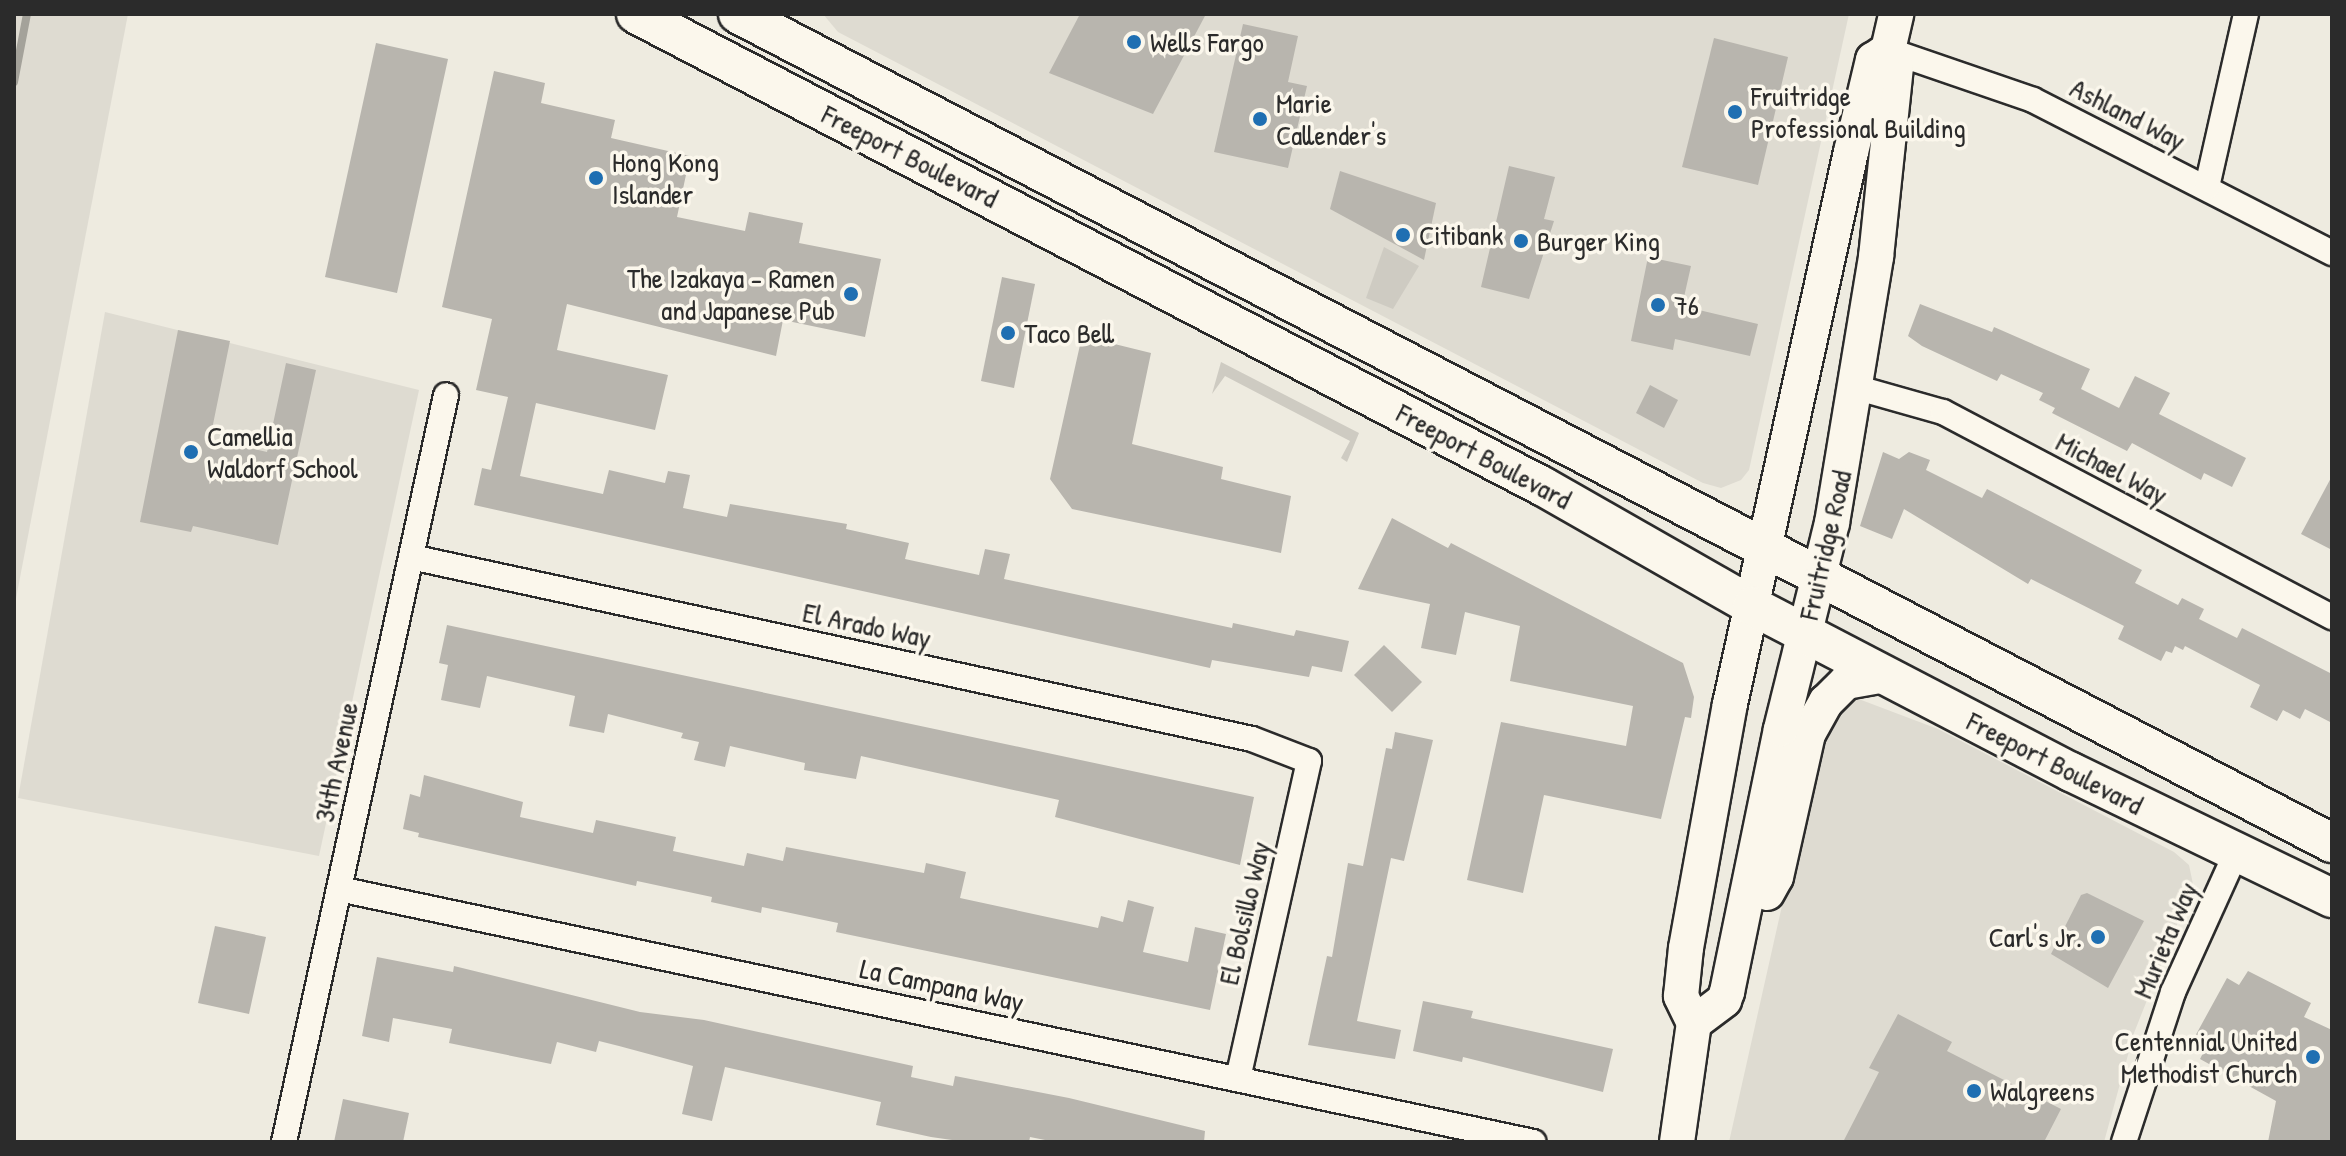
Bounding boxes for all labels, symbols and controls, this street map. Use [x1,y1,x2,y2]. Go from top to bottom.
place label: Wells Fargo [1150,25,1264,59]
marker: Wells Fargo [1125,33,1143,51]
street label: Ashland Way [2065,71,2191,157]
place label: Fruitridge Professional Building [1751,79,1966,145]
place label: Marie Callender's [1276,86,1386,152]
street label: Freeport Boulevard [816,97,1004,215]
marker: Fruitridge Professional Building [1726,103,1744,121]
marker: Marie Callender's [1251,110,1269,128]
place label: Hong Kong Islander [612,145,719,211]
marker: Hong Kong Islander [587,169,605,187]
place label: Citibank [1419,218,1503,252]
place label: Burger King [1537,224,1660,258]
marker: Citibank [1394,226,1412,244]
marker: Burger King [1512,232,1530,250]
place label: The Izakaya - Ramen and Japanese Pub [627,261,835,327]
marker: The Izakaya - Ramen and Japanese Pub [842,285,860,303]
place label: 76 [1674,288,1699,322]
marker: 76 [1649,296,1667,314]
place label: Taco Bell [1024,316,1114,350]
marker: Taco Bell [999,324,1017,342]
street label: Freeport Boulevard [1391,396,1577,516]
place label: Camellia Waldorf School [207,419,358,485]
street label: Michael Way [2050,425,2174,511]
marker: Camellia Waldorf School [182,443,200,461]
street label: Fruitridge Road [1792,467,1858,623]
street label: El Arado Way [800,595,934,655]
street label: 34th Avenue [307,699,365,825]
street label: Freeport Boulevard [1961,704,2149,822]
street label: El Bolsillo Way [1211,838,1277,988]
street label: Murieta Way [2125,877,2205,1003]
place label: Carl's Jr. [1989,920,2082,954]
marker: Carl's Jr. [2089,928,2107,946]
street label: La Campana Way [857,951,1027,1019]
place label: Centennial United Methodist Church [2115,1024,2297,1090]
marker: Centennial United Methodist Church [2304,1048,2322,1066]
place label: Walgreens [1990,1074,2095,1108]
marker: Walgreens [1965,1082,1983,1100]

